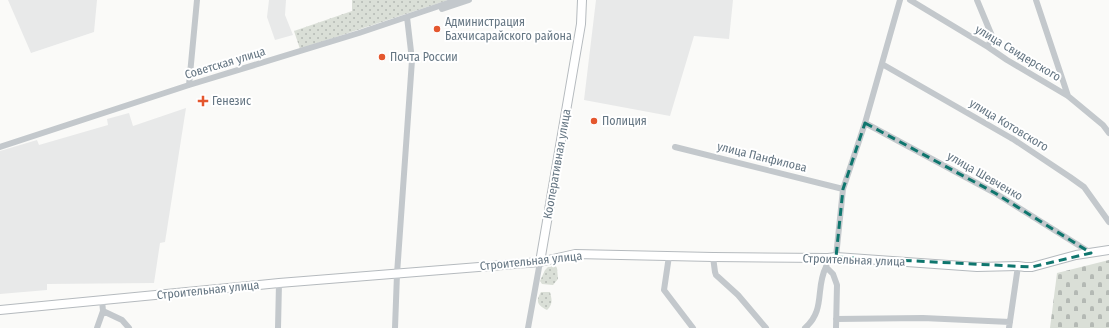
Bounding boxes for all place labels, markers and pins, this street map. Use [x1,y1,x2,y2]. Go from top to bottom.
place label: Администрация Бахчисарайского района [445,15,572,43]
marker: Администрация Бахчисарайского района [432,24,442,34]
place label: Почта России [390,50,458,64]
marker: Почта России [377,52,387,62]
place label: Генезис [212,94,251,108]
marker: Генезис [197,95,209,107]
place label: Полиция [602,114,647,128]
marker: Полиция [589,116,599,126]

